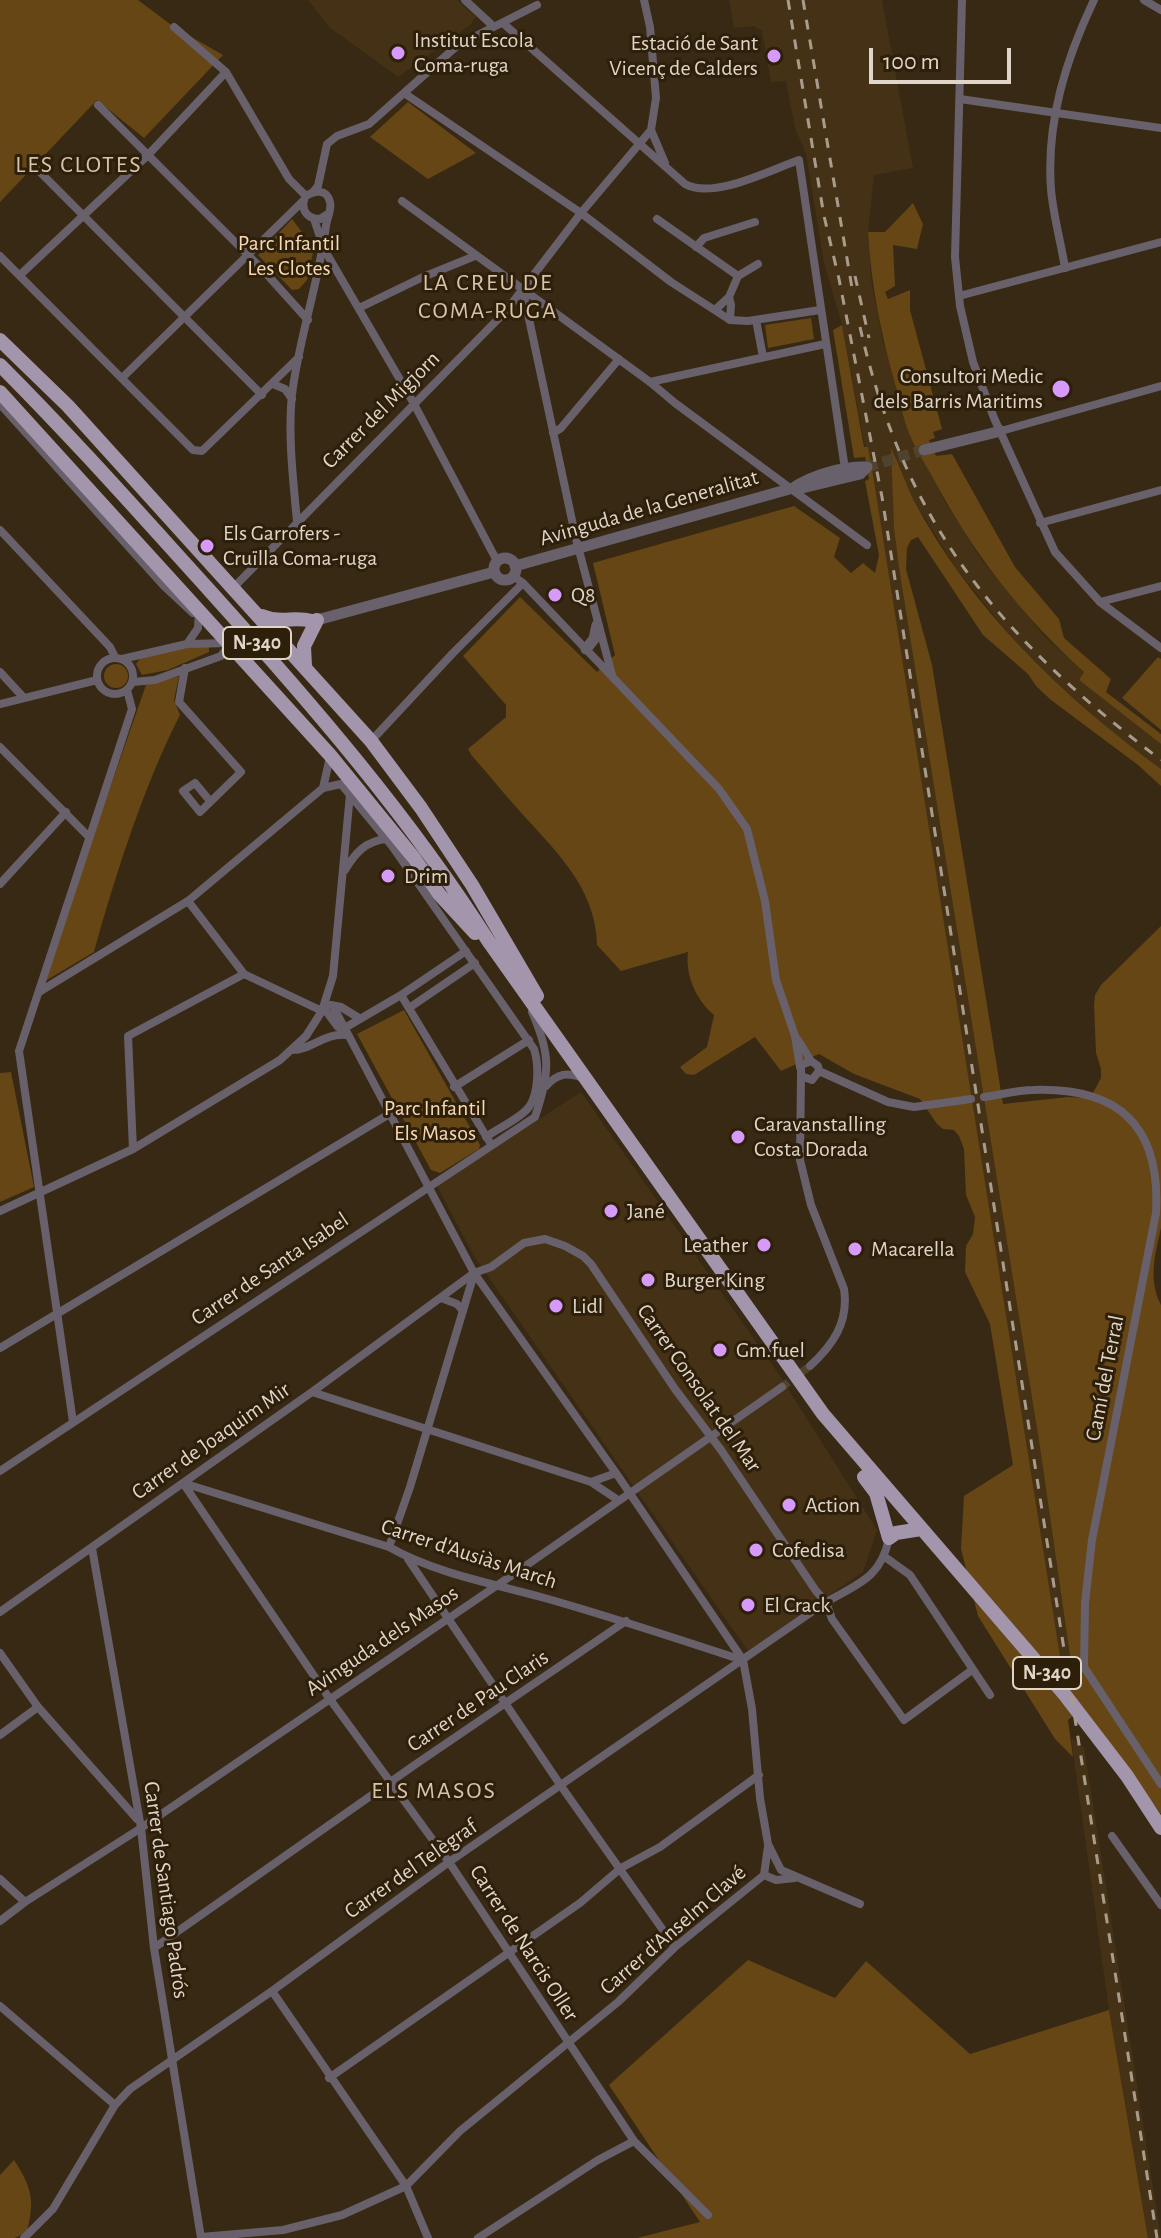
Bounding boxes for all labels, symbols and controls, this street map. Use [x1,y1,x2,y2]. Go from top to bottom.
place label: Institut Escola Coma-ruga [414,27,534,78]
place label: Estació de Sant Vicenç de Calders [609,30,758,82]
scale bar [873,32,1015,82]
marker: Institut Escola Coma-ruga [389,44,407,62]
marker: Estació de Sant Vicenç de Calders [765,47,783,65]
text: 100 m [883,50,940,74]
district label: LES CLOTES [15,151,143,179]
park label: Parc Infantil Les Clotes [238,230,340,282]
district label: LA CREU DE COMA-RUGA [418,269,558,325]
street label: Carrer del Migjorn [317,346,445,474]
place label: Consultori Medic dels Barris Maritims [874,363,1043,414]
marker: Consultori Medic dels Barris Maritims [1050,378,1072,400]
street label: Avinguda de la Generalitat [537,464,761,552]
place label: Els Garrofers - Cruïlla Coma-ruga [223,520,377,572]
marker: Els Garrofers - Cruïlla Coma-ruga [198,537,216,555]
place label: Q8 [571,582,595,608]
marker: Q8 [546,586,564,604]
road number: N-340 [223,627,291,659]
place label: Drim [404,863,448,889]
marker: Drim [379,867,397,885]
park label: Parc Infantil Els Masos [384,1095,486,1146]
place label: Caravanstalling Costa Dorada [754,1111,886,1162]
marker: Caravanstalling Costa Dorada [729,1128,747,1146]
place label: Jané [627,1198,665,1224]
marker: Jané [602,1202,620,1220]
street label: Carrer de Santa Isabel [186,1207,354,1331]
place label: Leather [683,1232,748,1258]
marker: Leather [755,1236,773,1254]
place label: Macarella [871,1236,955,1262]
marker: Macarella [846,1240,864,1258]
place label: Burger King [664,1267,765,1293]
marker: Burger King [639,1271,657,1289]
place label: Lidl [572,1293,603,1319]
marker: Lidl [547,1297,565,1315]
street label: Carrer Consolat del Mar [631,1299,767,1477]
street label: Camí del Terral [1080,1313,1130,1443]
place label: Gm.fuel [736,1337,805,1363]
marker: Gm.fuel [711,1341,729,1359]
street label: Carrer de Joaquim Mir [127,1376,295,1506]
place label: Action [805,1492,860,1518]
marker: Action [780,1496,798,1514]
street label: Carrer d'Ausiàs March [378,1513,560,1595]
place label: Cofedisa [772,1537,845,1563]
marker: Cofedisa [747,1541,765,1559]
street label: Avinguda dels Masos [301,1580,463,1702]
place label: El Crack [764,1592,830,1618]
marker: El Crack [739,1596,757,1614]
street label: Carrer de Pau Claris [402,1644,554,1758]
road number: N-340 [1013,1657,1081,1689]
district label: ELS MASOS [371,1777,497,1805]
street label: Carrer de Santiago Padrós [138,1780,194,2000]
street label: Carrer del Telègraf [339,1813,483,1925]
street label: Carrer d'Anselm Clavé [595,1859,751,2001]
street label: Carrer de Narcis Oller [464,1860,584,2026]

